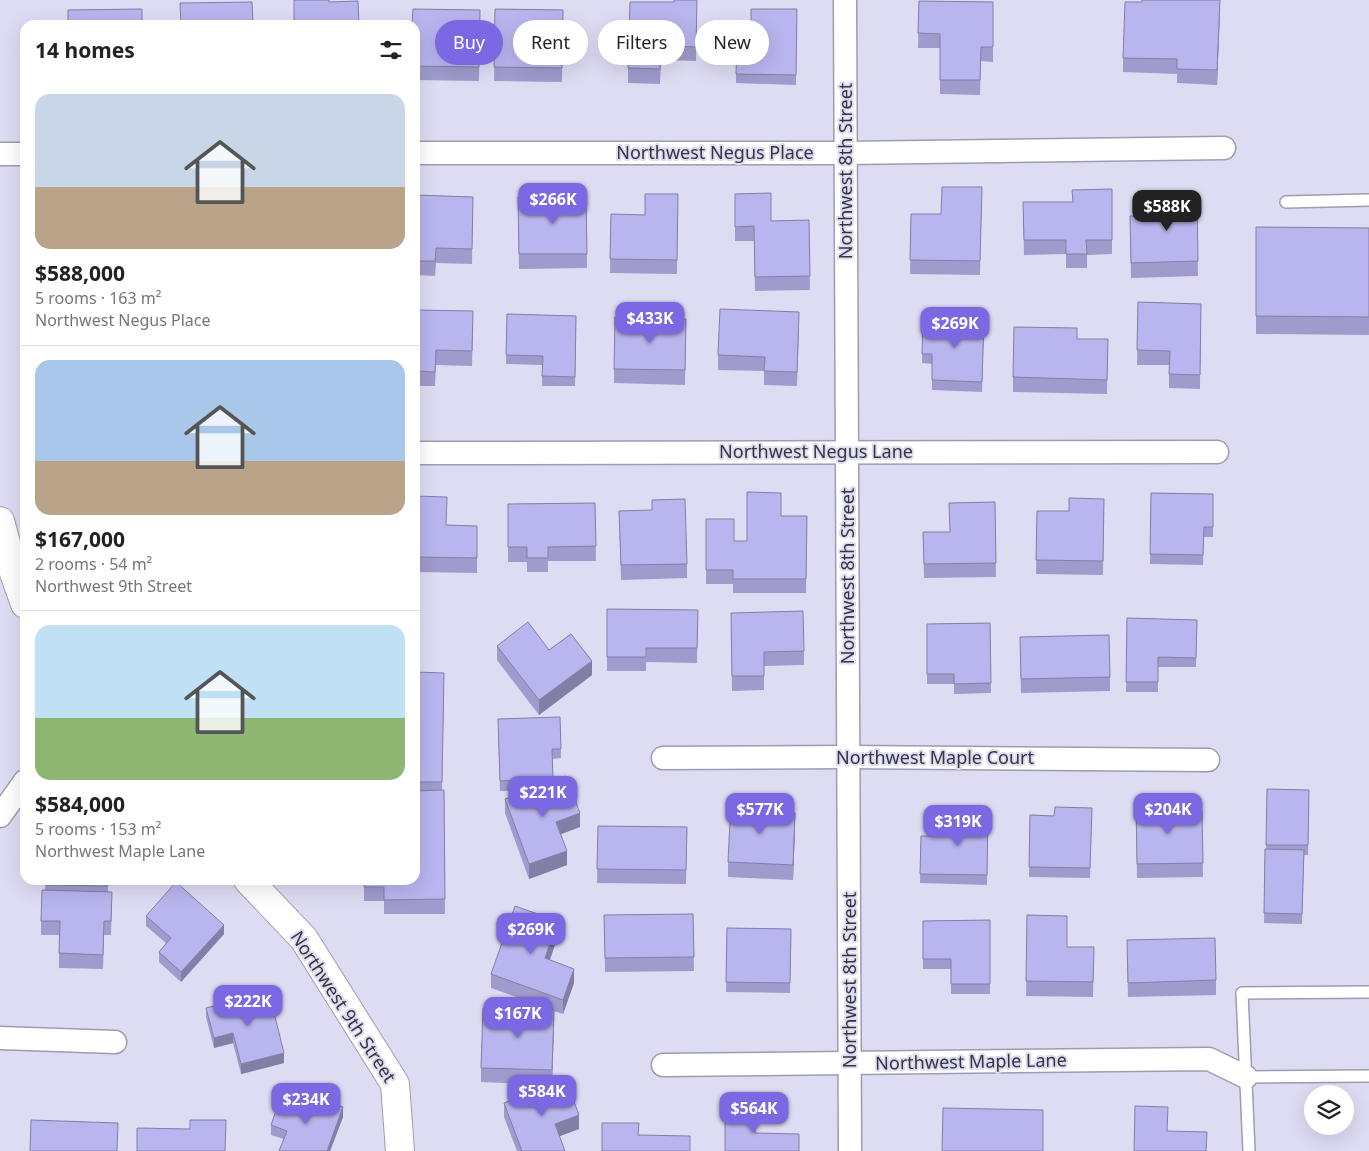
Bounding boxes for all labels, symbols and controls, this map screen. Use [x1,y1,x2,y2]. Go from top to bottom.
chip: Buy [435,20,503,65]
chip: Rent [513,20,588,65]
chip: Filters [598,20,685,65]
chip: New [695,20,769,65]
text: 14 homes [35,36,135,64]
icon: filters [377,36,405,64]
street label: Northwest 8th Street [833,82,857,259]
icon: home [175,127,265,217]
street label: Northwest Negus Place [616,140,814,164]
pin: $266K [518,182,588,225]
text: $266K [529,188,577,210]
pin: $588K [1132,190,1202,232]
text: $588K [1143,195,1191,217]
text: $588,000 [35,259,125,287]
text: 5 rooms · 163 m² [35,287,161,309]
pin: $433K [615,302,685,344]
pin: $269K [920,306,990,349]
text: $433K [626,307,674,329]
text: Northwest Negus Place [35,309,211,331]
text: $269K [931,312,979,334]
icon: home [175,392,265,482]
street label: Northwest Negus Lane [719,439,913,463]
street label: Northwest 8th Street [835,487,859,664]
text: $167,000 [35,525,125,553]
text: 2 rooms · 54 m² [35,553,152,575]
text: Northwest 9th Street [35,575,192,597]
icon: home [175,657,265,747]
street label: Northwest Maple Court [836,745,1035,769]
pin: $221K [508,776,578,818]
text: $221K [519,781,567,803]
text: $584,000 [35,790,125,818]
pin: $577K [725,792,795,835]
pin: $204K [1133,792,1203,835]
text: $577K [736,798,784,820]
text: $204K [1144,798,1192,820]
pin: $319K [923,804,993,847]
text: $319K [934,810,982,832]
text: 5 rooms · 153 m² [35,818,161,840]
text: Northwest Maple Lane [35,840,205,862]
street label: Northwest 8th Street [837,891,861,1068]
pin: $269K [496,912,566,955]
text: $269K [507,918,555,940]
street label: Northwest 9th Street [286,926,402,1087]
pin: $222K [213,984,283,1027]
text: $222K [224,990,272,1012]
pin: $167K [483,996,553,1039]
text: $167K [494,1002,542,1024]
street label: Northwest Maple Lane [875,1047,1067,1075]
pin: $584K [507,1074,577,1117]
text: $584K [518,1080,566,1102]
pin: $234K [271,1082,341,1125]
map controls [1304,1085,1354,1135]
button: layers [1304,1085,1354,1135]
text: $234K [282,1088,330,1110]
pin: $564K [719,1092,789,1134]
text: $564K [730,1097,778,1119]

